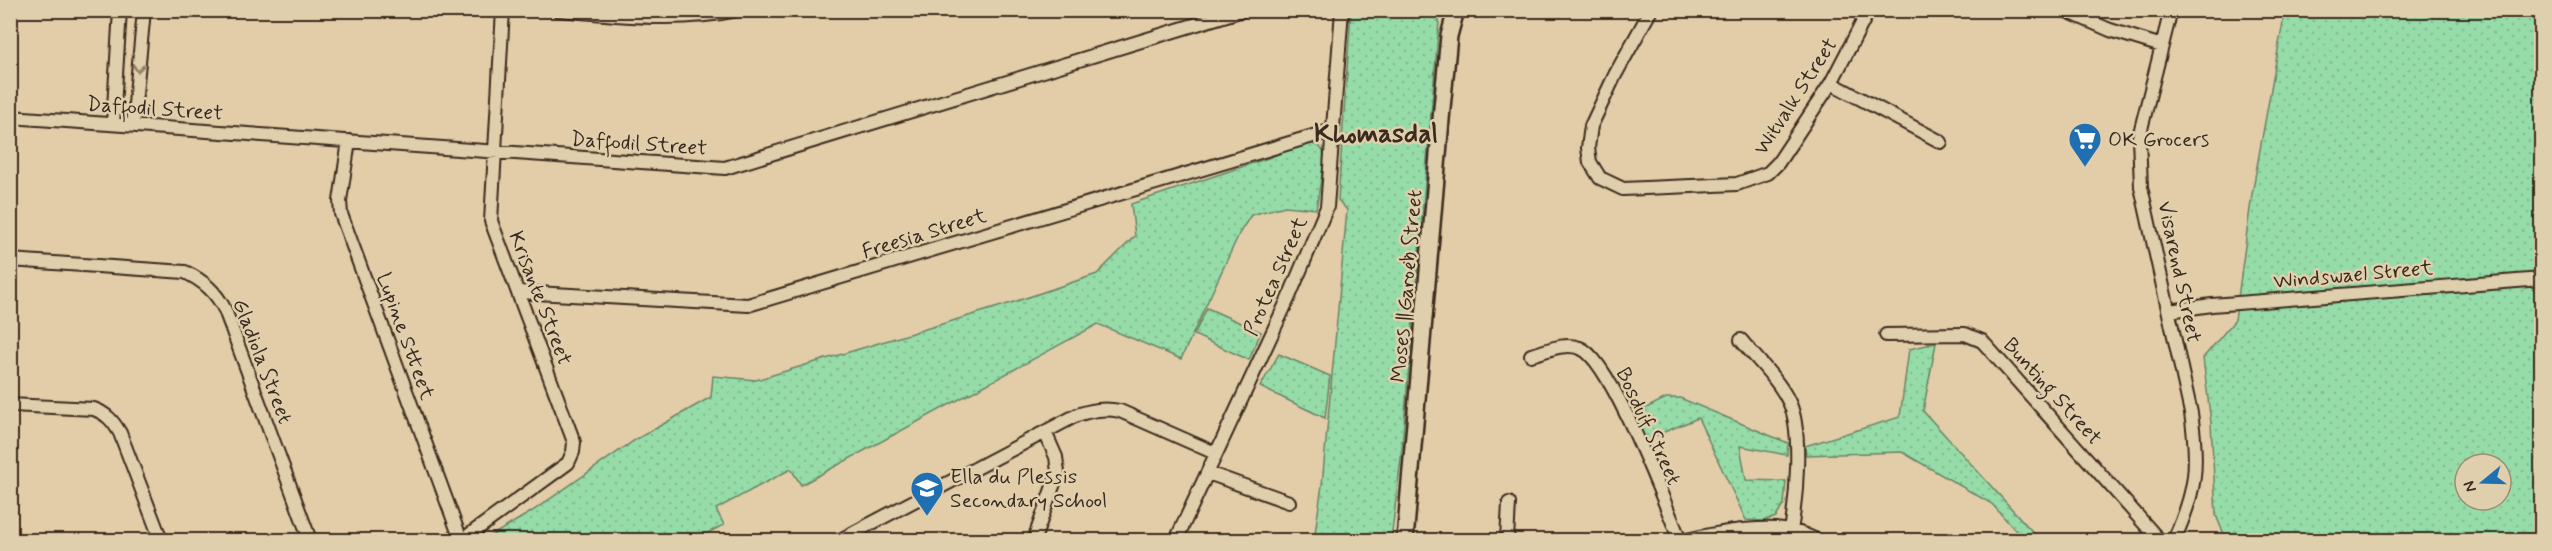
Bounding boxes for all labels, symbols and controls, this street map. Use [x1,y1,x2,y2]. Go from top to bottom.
street label: Witvalk Street [1747,32,1844,161]
one-way arrow [132,63,145,72]
street label: Daffodil Street [86,90,224,130]
district label: Khomasdal [1314,117,1438,152]
supermarket icon: OK Grocers [2067,121,2103,168]
street label: Daffodil Street [570,125,708,165]
place label: OK Grocers [2108,126,2209,154]
street label: Moses ǁGaroëb Street [1385,188,1429,384]
street label: Visarend Street [2150,199,2208,346]
street label: Freesia Street [859,202,991,266]
street label: Protea Street [1237,212,1315,340]
street label: Krisante Street [502,227,579,369]
street label: Windswael Street [2272,254,2435,296]
street label: Lupine Stteet [369,269,441,404]
street label: Gladiola Street [225,295,299,428]
street label: Bunting Street [1995,332,2108,453]
street label: Bosduif Street [1609,363,1688,490]
north arrow [2453,452,2513,512]
place label: Ella du Plessis Secondary School [950,463,1107,515]
school or university icon: Ella du Plessis Secondary School [909,470,945,517]
text: N [2459,478,2482,495]

